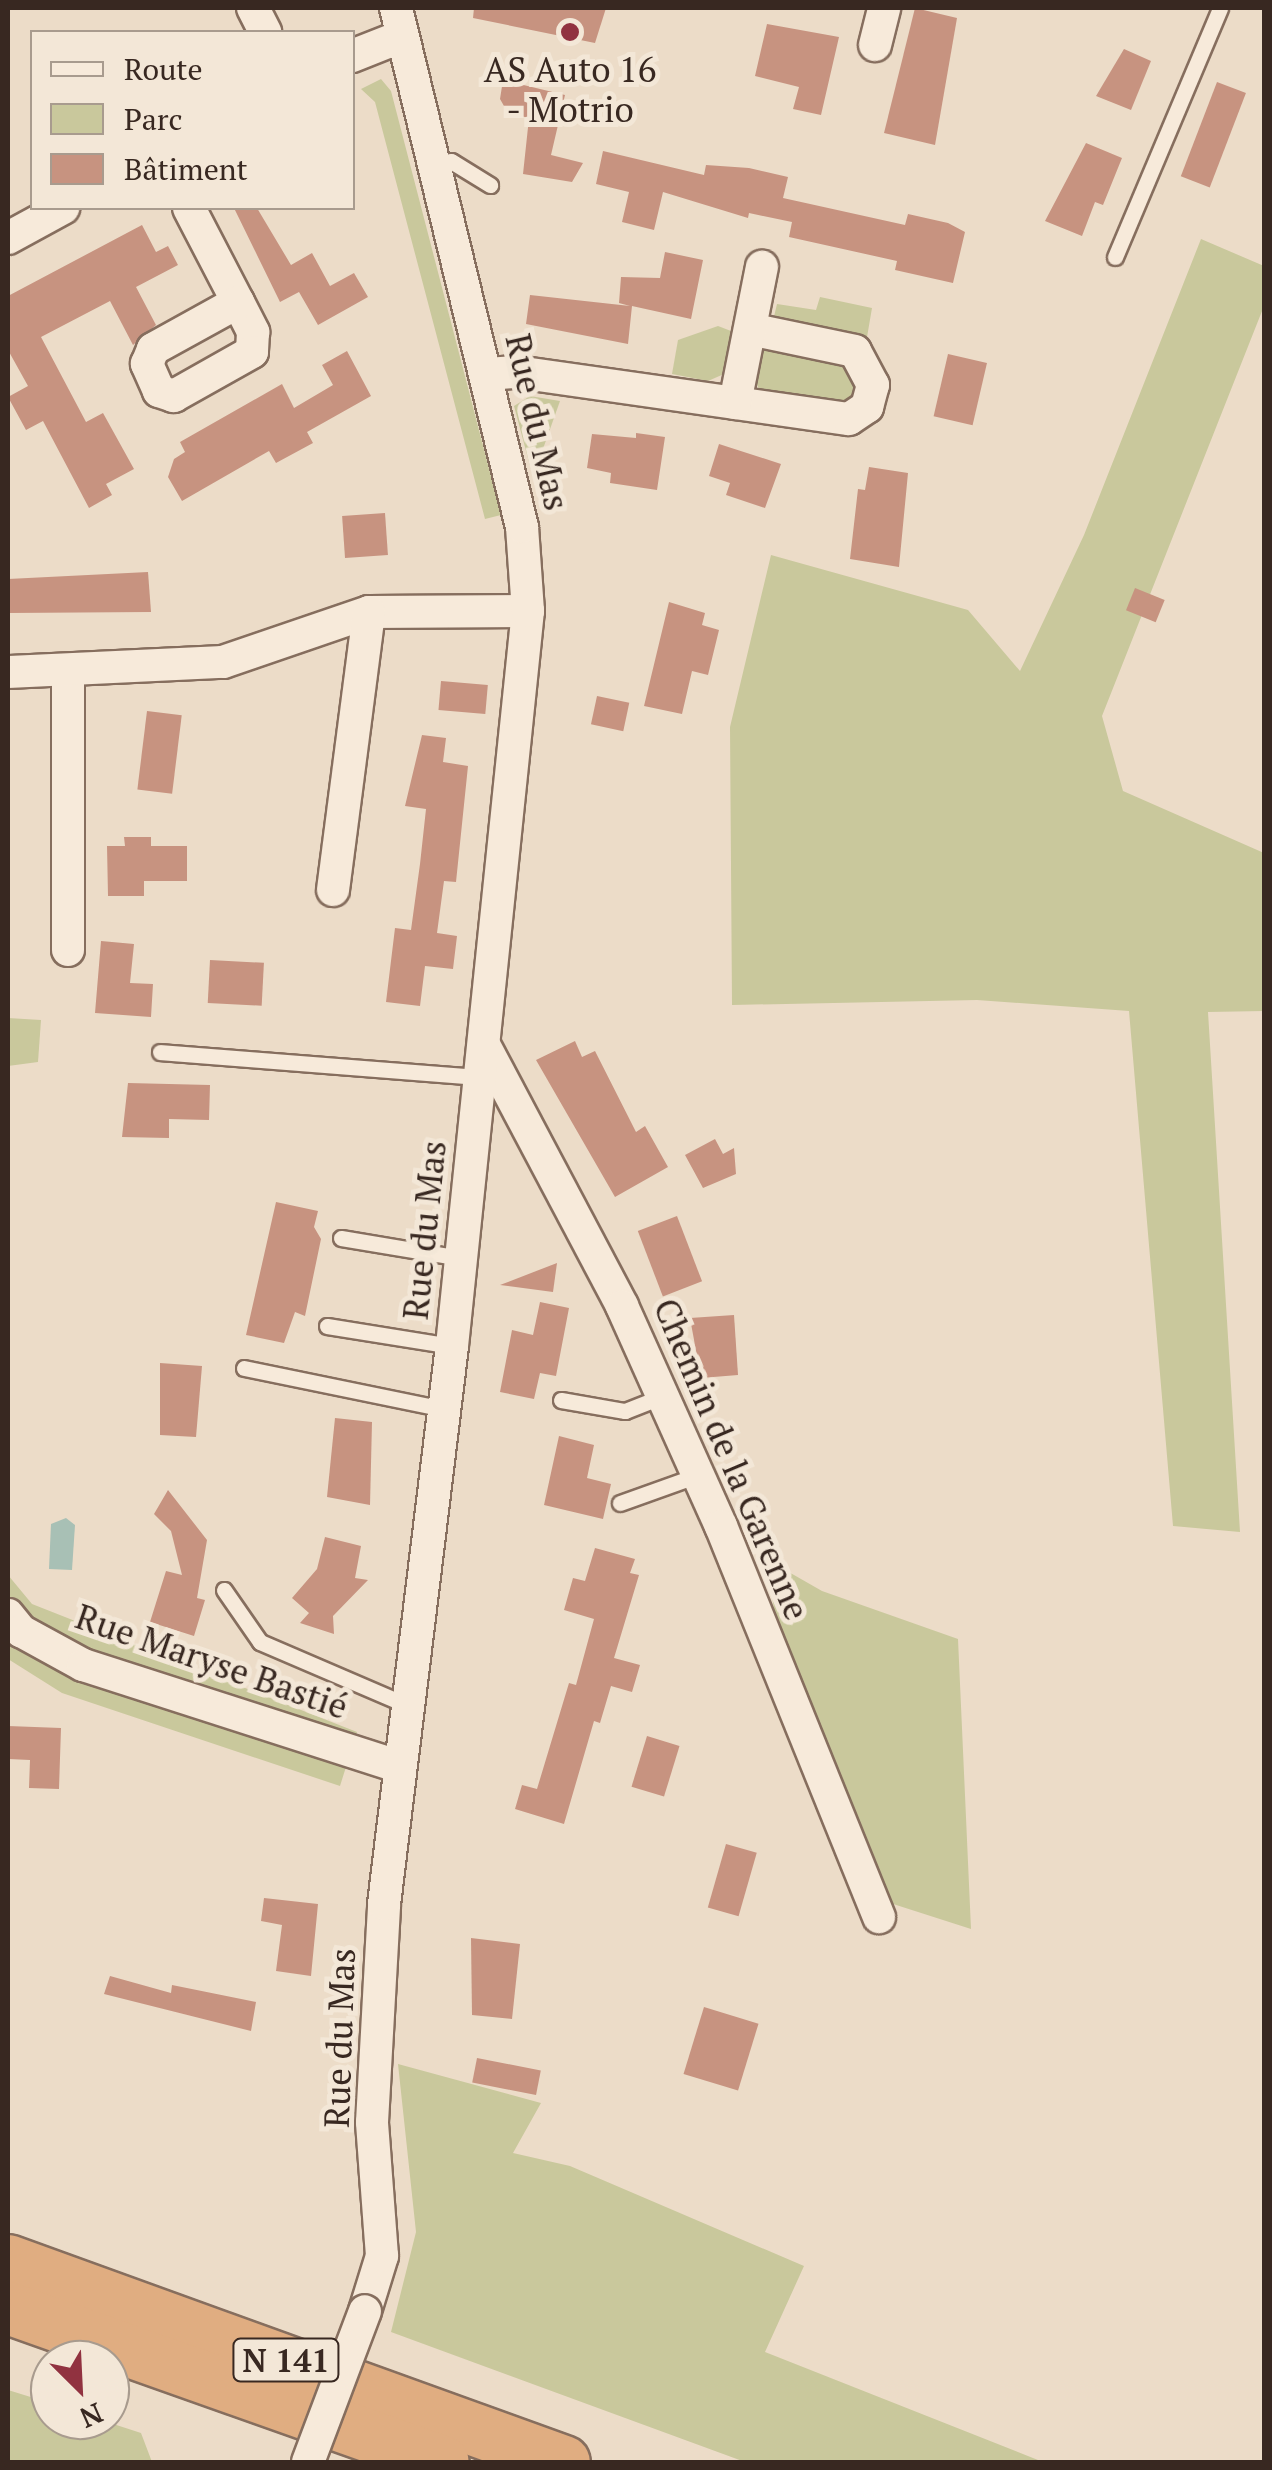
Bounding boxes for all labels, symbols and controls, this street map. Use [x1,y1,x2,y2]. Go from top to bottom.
marker: AS Auto 16 - Motrio [559,21,581,43]
legend [30,30,355,210]
place label: AS Auto 16 - Motrio [483,48,657,130]
text: Route [124,49,203,89]
text: Parc [124,99,183,139]
text: Bâtiment [124,149,248,189]
street label: Rue du Mas [497,330,579,514]
street label: Rue du Mas [394,1138,454,1322]
street label: Chemin de la Garenne [645,1292,819,1626]
street label: Rue Maryse Bastié [70,1595,354,1727]
street label: Rue du Mas [315,1947,363,2129]
road number: N 141 [231,2333,341,2387]
north arrow [30,2340,130,2440]
text: N [74,2395,109,2437]

